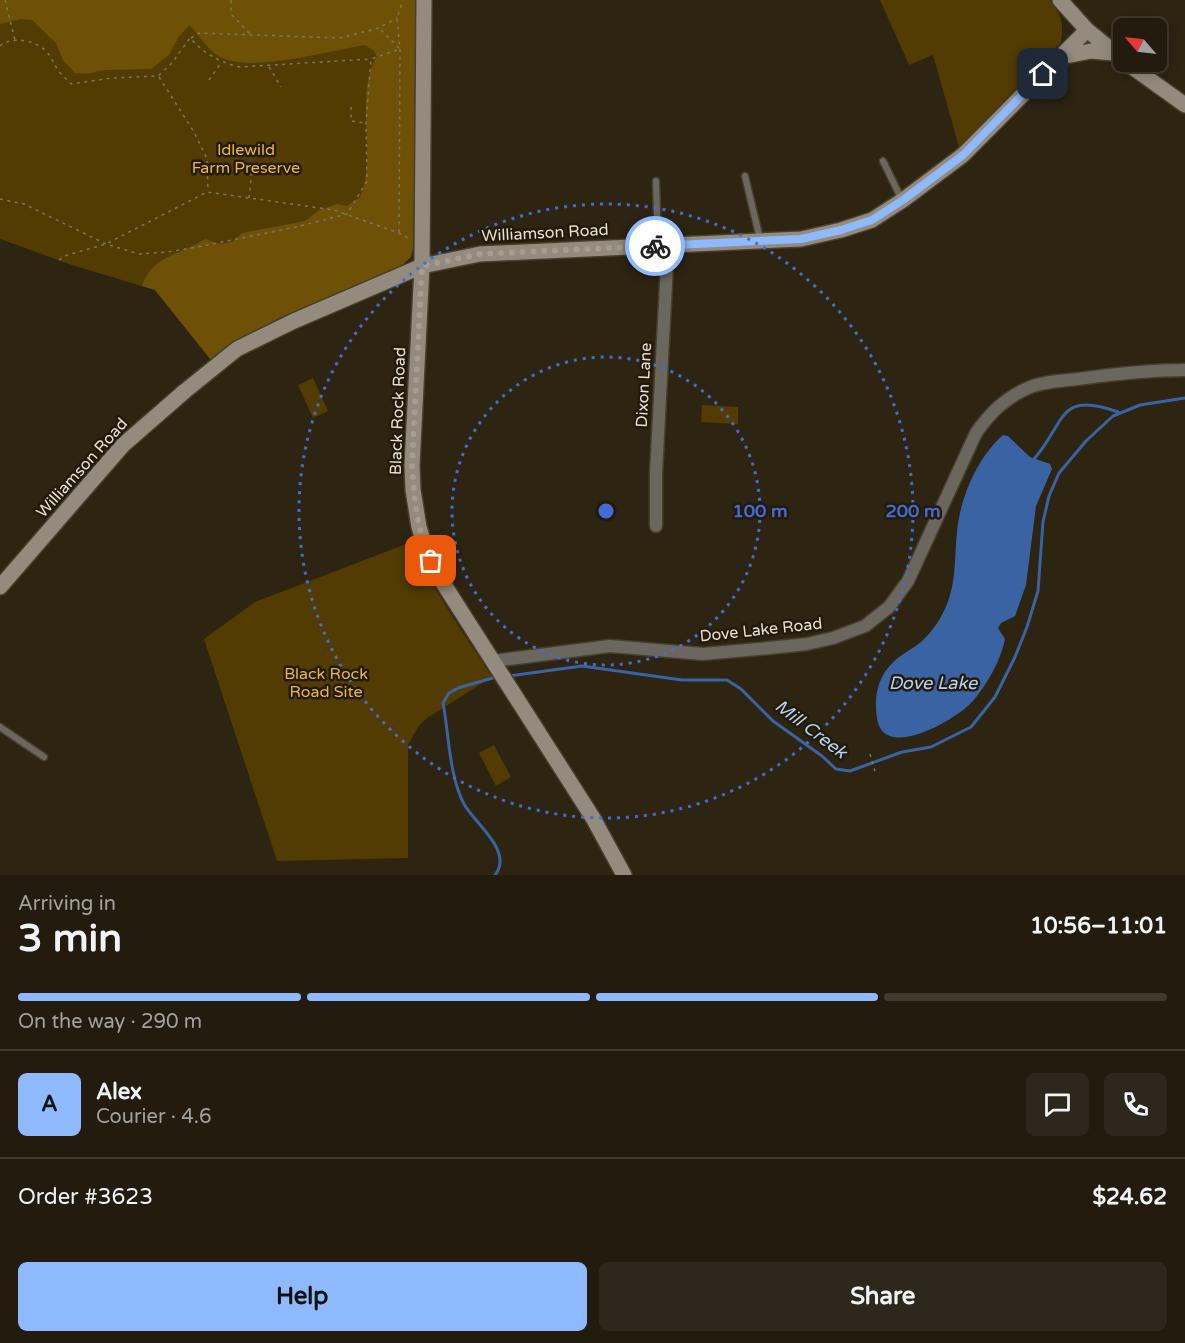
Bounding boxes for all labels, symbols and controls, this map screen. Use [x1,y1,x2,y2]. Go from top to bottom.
north arrow [1113,18,1167,72]
map controls [1113,18,1167,72]
pin [1017,48,1068,99]
icon: home [1026,57,1059,90]
park label: Idlewild Farm Preserve [192,140,300,178]
courier [625,216,685,276]
street label: Williamson Road [481,220,609,246]
icon: bike [639,230,672,263]
street label: Dixon Lane [632,342,656,428]
street label: Black Rock Road [386,347,410,475]
street label: Williamson Road [32,414,132,522]
text: 100 m [732,500,788,522]
text: 200 m [885,500,941,522]
centre of rings [596,501,616,521]
pin [405,535,456,586]
icon: bag [414,544,447,577]
street label: Dove Lake Road [699,614,823,646]
park label: Black Rock Road Site [284,664,368,702]
water label: Dove Lake [889,672,978,694]
water label: Mill Creek [771,695,852,764]
text: Arriving in [18,892,116,916]
text: 10:56–11:01 [1030,913,1167,939]
text: 3 min [18,915,122,962]
text: On the way · 290 m [18,1010,202,1034]
button: chat [1026,1073,1089,1136]
button: phone [1104,1073,1167,1136]
text: Alex [96,1079,142,1105]
text: A [41,1091,58,1117]
text: Courier · 4.6 [96,1105,211,1129]
text: Order #3623 [18,1184,153,1210]
text: $24.62 [1092,1184,1167,1210]
button: Help [18,1262,587,1331]
button: Share [599,1262,1167,1331]

